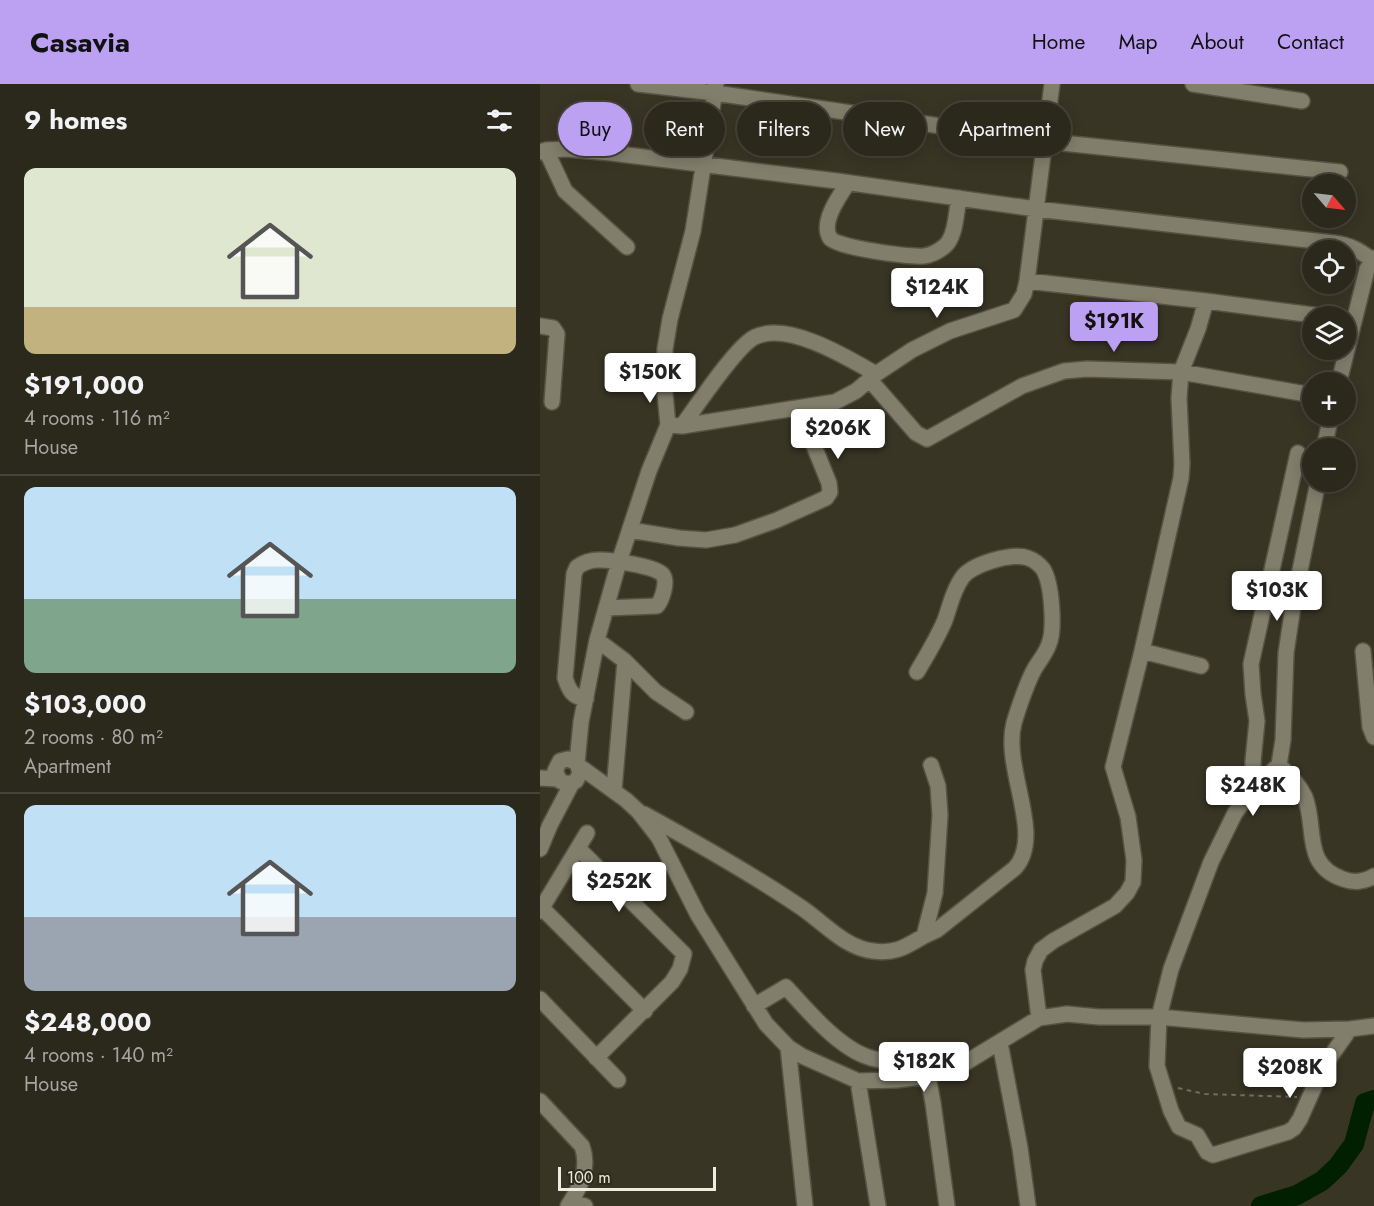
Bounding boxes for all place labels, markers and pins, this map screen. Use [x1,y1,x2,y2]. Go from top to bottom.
pin: $124K [895,268,979,319]
pin: $191K [1072,302,1156,353]
pin: $150K [608,353,692,404]
pin: $206K [796,409,880,460]
pin: $103K [1235,571,1319,622]
pin: $248K [1211,766,1295,817]
pin: $252K [577,862,661,913]
pin: $182K [882,1042,966,1093]
pin: $208K [1248,1048,1332,1099]

